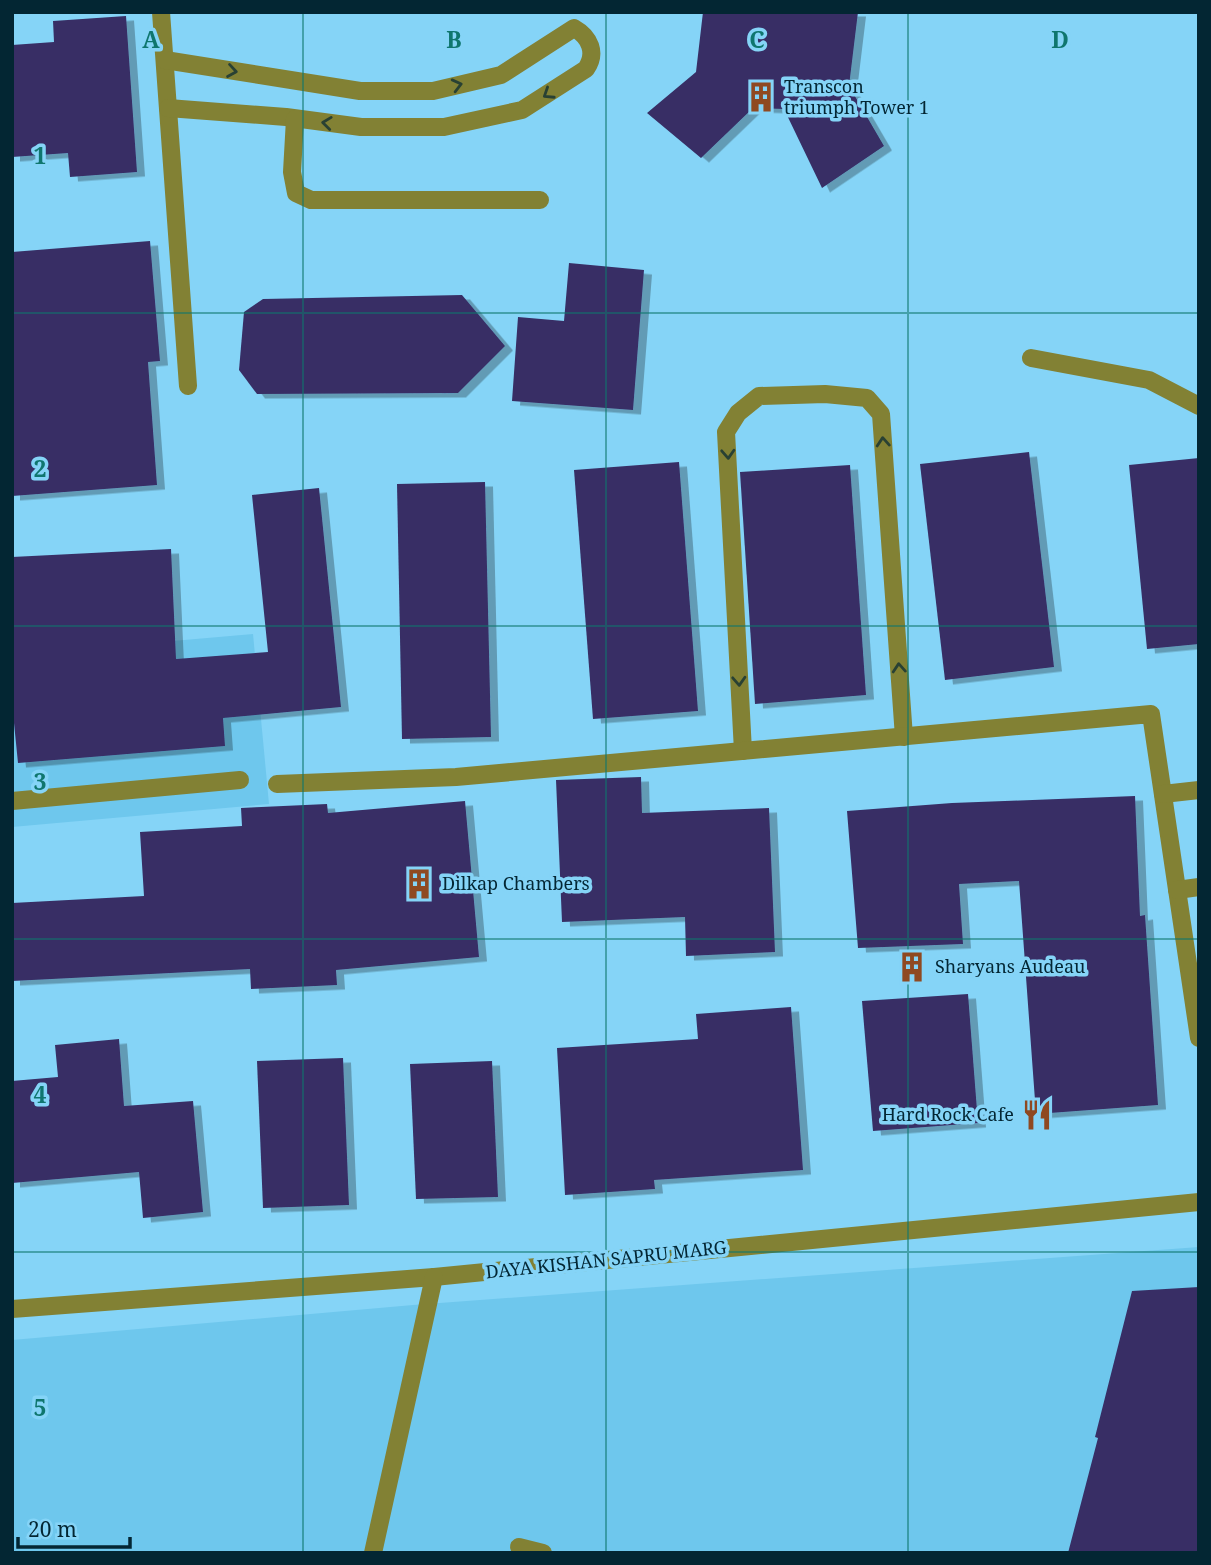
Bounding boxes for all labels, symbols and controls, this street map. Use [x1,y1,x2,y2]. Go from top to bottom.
text: A [142,23,160,55]
text: B [446,23,462,55]
text: C [749,23,765,55]
text: D [1051,23,1069,55]
one-way arrow [226,63,238,78]
place label: Transcon triumph Tower 1 [784,74,929,119]
one-way arrow [451,79,463,93]
building icon: Transcon triumph Tower 1 [744,80,778,114]
one-way arrow [542,85,555,98]
one-way arrow [321,115,333,130]
text: 1 [34,139,47,171]
one-way arrow [876,436,891,447]
one-way arrow [720,448,735,459]
text: 2 [34,452,47,484]
one-way arrow [892,663,907,674]
one-way arrow [731,676,746,687]
text: 3 [34,765,47,797]
building icon: Dilkap Chambers [402,867,436,901]
place label: Dilkap Chambers [442,871,590,895]
building icon: Sharyans Audeau [895,950,929,984]
place label: Sharyans Audeau [935,954,1086,978]
text: 4 [34,1078,47,1110]
restaurant icon: Hard Rock Cafe [1020,1098,1054,1132]
place label: Hard Rock Cafe [882,1102,1014,1126]
street label: DAYA KISHAN SAPRU MARG [484,1234,728,1284]
text: 5 [34,1391,47,1423]
scale bar [18,1506,130,1550]
text: 20 m [28,1515,77,1543]

